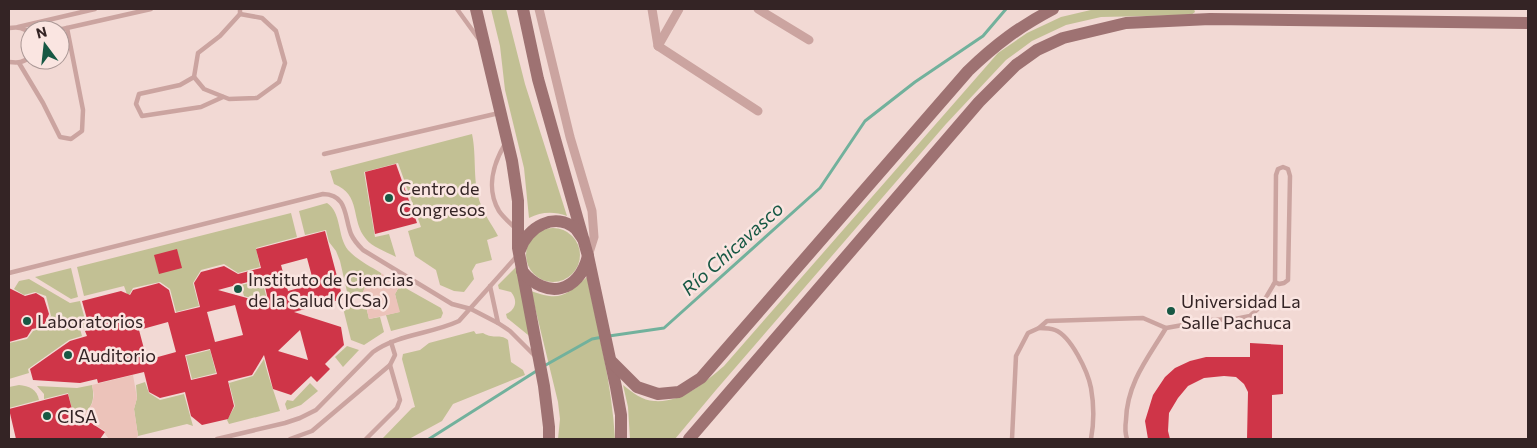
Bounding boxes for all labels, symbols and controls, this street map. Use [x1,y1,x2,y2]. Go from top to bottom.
north arrow [20,20,70,70]
text: N [34,22,49,42]
place label: Centro de Congresos [399,177,486,220]
marker: Centro de Congresos [383,192,395,204]
water label: Río Chicavasco [676,196,788,300]
place label: Instituto de Ciencias de la Salud (ICSa) [248,268,414,311]
marker: Instituto de Ciencias de la Salud (ICSa) [232,283,244,295]
place label: Universidad La Salle Pachuca [1181,290,1301,333]
marker: Universidad La Salle Pachuca [1165,305,1177,317]
place label: Laboratorios [37,310,143,332]
marker: Laboratorios [21,315,33,327]
place label: Auditorio [78,344,156,366]
marker: Auditorio [62,349,74,361]
place label: CISA [57,405,97,427]
marker: CISA [41,410,53,422]

